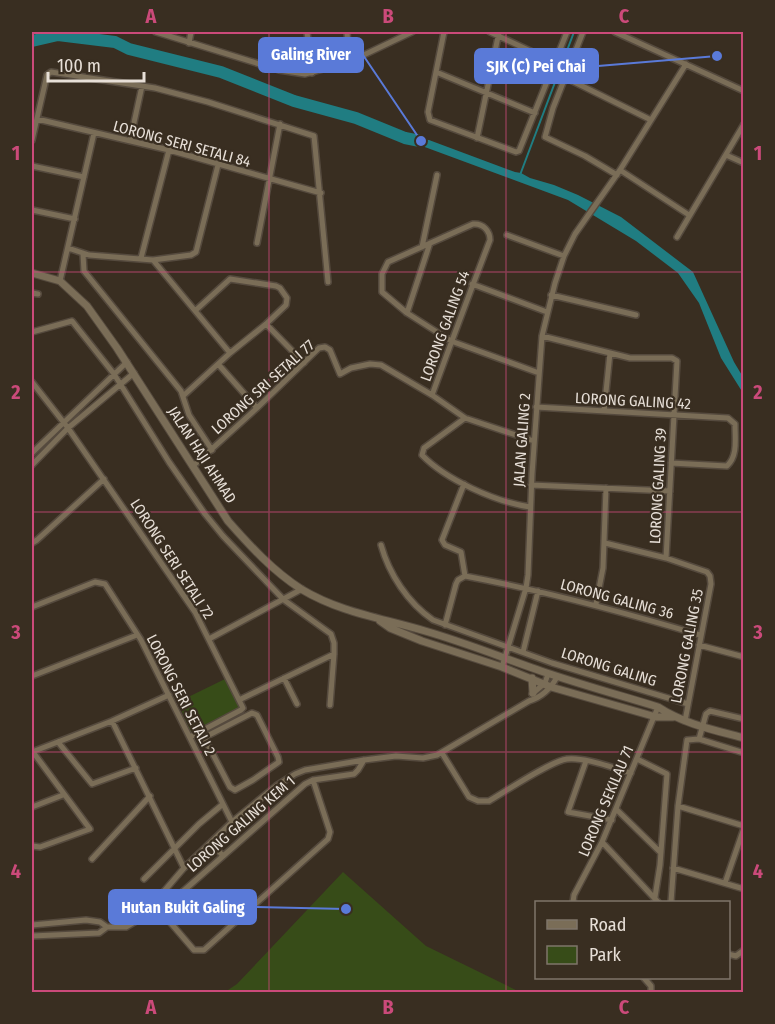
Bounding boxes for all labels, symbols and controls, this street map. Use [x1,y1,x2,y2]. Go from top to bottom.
text: A [145,4,158,28]
text: B [382,4,394,28]
text: C [619,4,630,28]
callout: Galing River [259,38,363,72]
scale bar [48,45,144,83]
text: Galing River [271,45,351,64]
callout: SJK (C) Pei Chai [475,49,598,83]
text: 100 m [57,55,101,77]
text: SJK (C) Pei Chai [486,57,586,76]
street label: LORONG SERI SETALI 84 [111,117,253,171]
text: 1 [12,141,20,165]
text: 1 [754,141,762,165]
street label: LORONG GALING 54 [417,268,473,384]
street label: LORONG SRI SETALI 77 [208,336,318,438]
text: 2 [10,380,21,404]
text: 2 [752,380,763,404]
street label: LORONG GALING 42 [575,389,692,413]
street label: JALAN GALING 2 [510,392,534,488]
street label: JALAN HAJI AHMAD [164,403,240,507]
street label: LORONG GALING 39 [646,427,670,545]
street label: LORONG SERI SETALI 72 [126,496,218,623]
street label: LORONG GALING 36 [558,575,676,623]
street label: LORONG GALING 35 [667,587,707,705]
text: 3 [10,620,21,644]
text: 3 [752,620,763,644]
street label: LORONG SERI SETALI 2 [143,631,219,759]
street label: LORONG GALING [559,644,659,690]
street label: LORONG SEKILAU 71 [574,743,638,859]
street label: LORONG GALING KEM 1 [183,772,299,876]
text: 4 [11,859,21,883]
text: 4 [753,859,763,883]
callout: Hutan Bukit Galing [109,890,256,924]
text: Hutan Bukit Galing [121,898,245,917]
legend [535,901,730,979]
text: Road [589,914,626,936]
text: Park [589,944,622,966]
text: A [145,995,158,1019]
text: B [382,995,394,1019]
text: C [619,995,630,1019]

